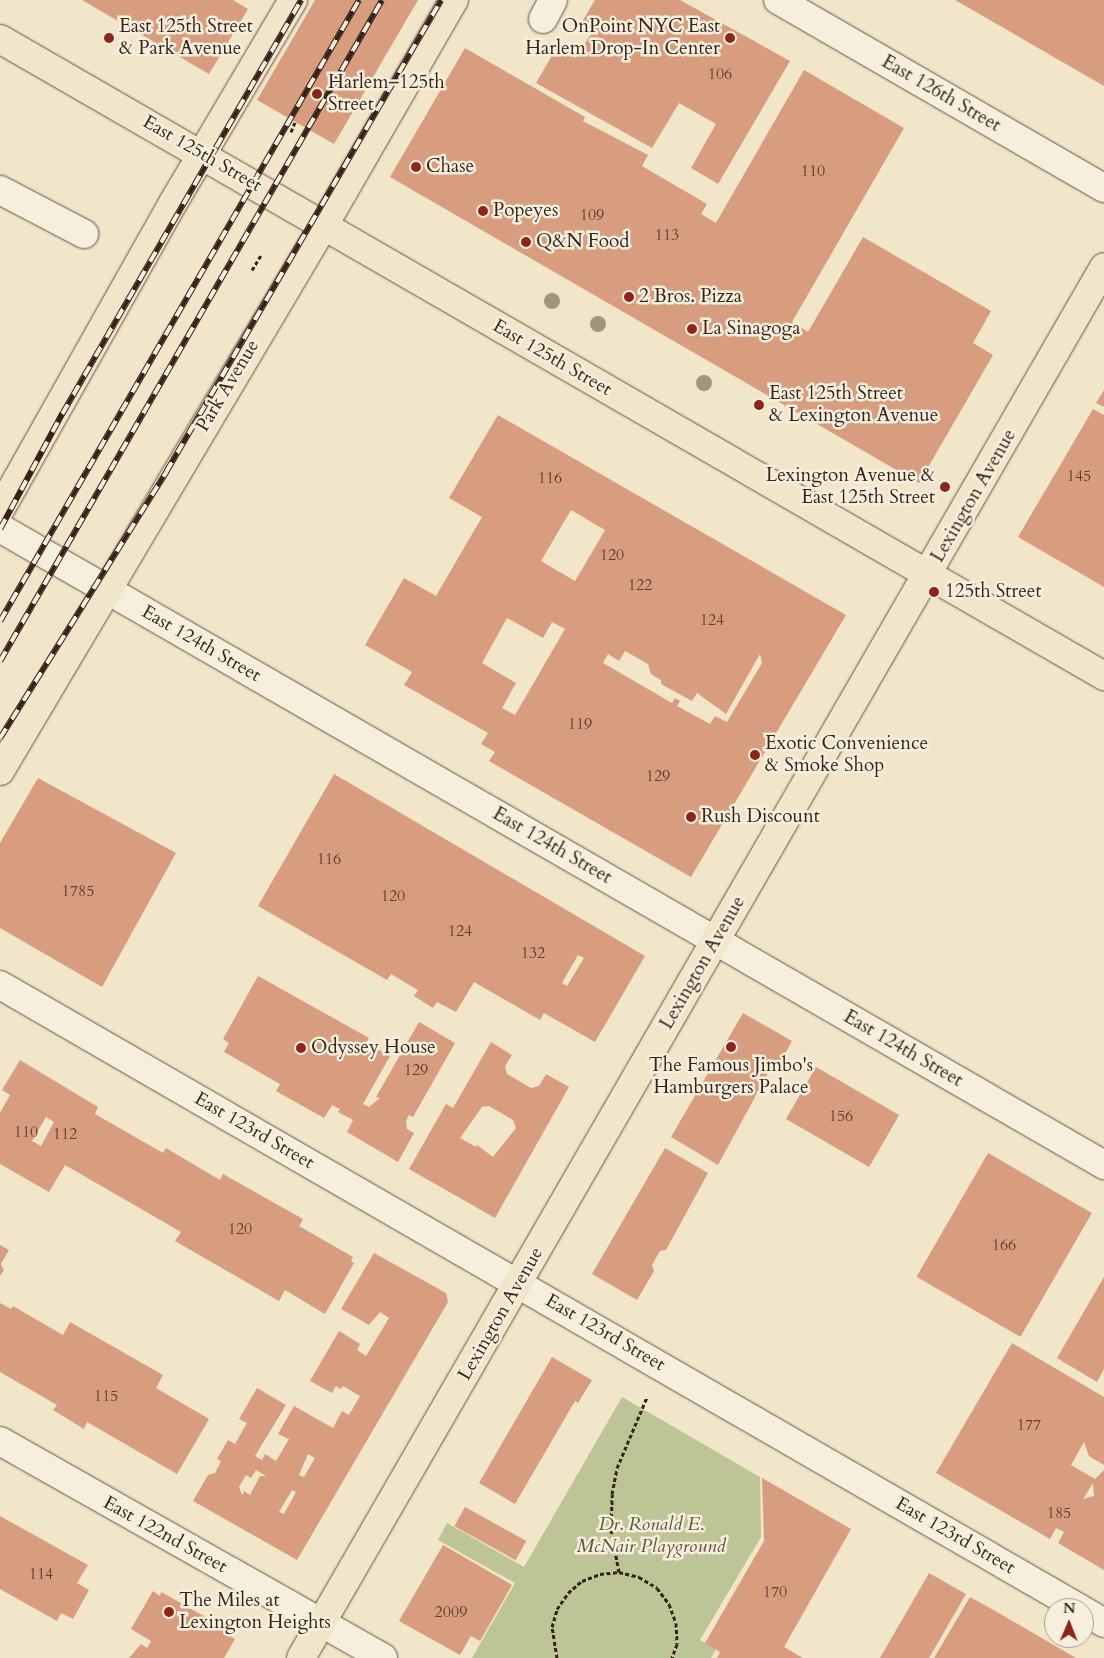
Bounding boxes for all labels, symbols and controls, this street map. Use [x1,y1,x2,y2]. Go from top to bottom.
place label: East 125th Street & Park Avenue [119,16,253,60]
place label: OnPoint NYC East Harlem Drop-In Center [525,16,720,60]
marker: East 125th Street & Park Avenue [103,32,115,44]
marker: OnPoint NYC East Harlem Drop-In Center [724,32,736,44]
street label: East 126th Street [877,51,1005,137]
house number: 106 [708,64,732,84]
place label: Harlem–125th Street [328,72,445,116]
marker: Harlem–125th Street [310,87,324,101]
street label: East 125th Street [138,111,266,197]
place label: Chase [426,156,474,178]
marker: Chase [410,161,422,173]
house number: 110 [801,161,825,181]
place label: Popeyes [493,200,558,222]
marker: Popeyes [477,205,489,217]
house number: 109 [580,205,604,225]
house number: 113 [655,225,679,245]
place label: Q&N Food [536,231,629,253]
marker: Q&N Food [520,236,532,248]
place label: 2 Bros. Pizza [639,286,742,308]
marker: 2 Bros. Pizza [623,291,635,303]
street label: East 125th Street [488,315,616,401]
place label: La Sinagoga [702,318,800,340]
marker: La Sinagoga [686,323,698,335]
street label: Park Avenue [192,336,264,436]
place label: East 125th Street & Lexington Avenue [769,383,938,427]
marker: East 125th Street & Lexington Avenue [753,399,765,411]
street label: Lexington Avenue [927,425,1021,567]
place label: Lexington Avenue & East 125th Street [766,465,935,509]
house number: 145 [1067,466,1091,486]
house number: 116 [538,468,562,488]
marker: Lexington Avenue & East 125th Street [939,481,951,493]
house number: 120 [600,545,624,565]
house number: 122 [628,575,652,595]
place label: 125th Street [945,581,1041,603]
marker: 125th Street [927,585,941,599]
street label: East 124th Street [137,601,265,687]
house number: 124 [700,610,724,630]
house number: 119 [568,714,592,734]
place label: Exotic Convenience & Smoke Shop [765,733,928,777]
marker: Exotic Convenience & Smoke Shop [749,749,761,761]
house number: 129 [646,766,670,786]
street label: East 124th Street [488,803,616,889]
place label: Rush Discount [701,806,820,828]
marker: Rush Discount [685,811,697,823]
house number: 116 [317,849,341,869]
house number: 1785 [62,881,94,901]
house number: 120 [381,886,405,906]
street label: Lexington Avenue [656,892,750,1034]
house number: 124 [448,921,472,941]
house number: 132 [521,943,545,963]
street label: East 124th Street [839,1006,967,1092]
place label: Odyssey House [311,1037,436,1059]
marker: The Famous Jimbo's Hamburgers Palace [725,1041,737,1053]
marker: Odyssey House [295,1042,307,1054]
place label: The Famous Jimbo's Hamburgers Palace [649,1055,813,1099]
house number: 129 [404,1060,428,1080]
street label: East 123rd Street [190,1088,318,1174]
house number: 156 [829,1106,853,1126]
house number: 110 [14,1122,38,1142]
house number: 112 [53,1124,77,1144]
house number: 120 [228,1219,252,1239]
house number: 166 [992,1235,1016,1255]
street label: Lexington Avenue [454,1243,548,1385]
street label: East 123rd Street [541,1290,669,1376]
house number: 115 [94,1386,118,1406]
house number: 177 [1017,1415,1041,1435]
street label: East 122nd Street [99,1492,231,1578]
street label: East 123rd Street [891,1493,1019,1579]
house number: 185 [1047,1503,1071,1523]
park label: Dr. Ronald E. McNair Playground [576,1514,726,1558]
house number: 114 [29,1564,53,1584]
house number: 170 [763,1582,787,1602]
place label: The Miles at Lexington Heights [179,1590,331,1634]
north arrow [1044,1598,1094,1648]
text: N [1063,1599,1075,1618]
house number: 2009 [435,1602,467,1622]
marker: The Miles at Lexington Heights [163,1606,175,1618]

